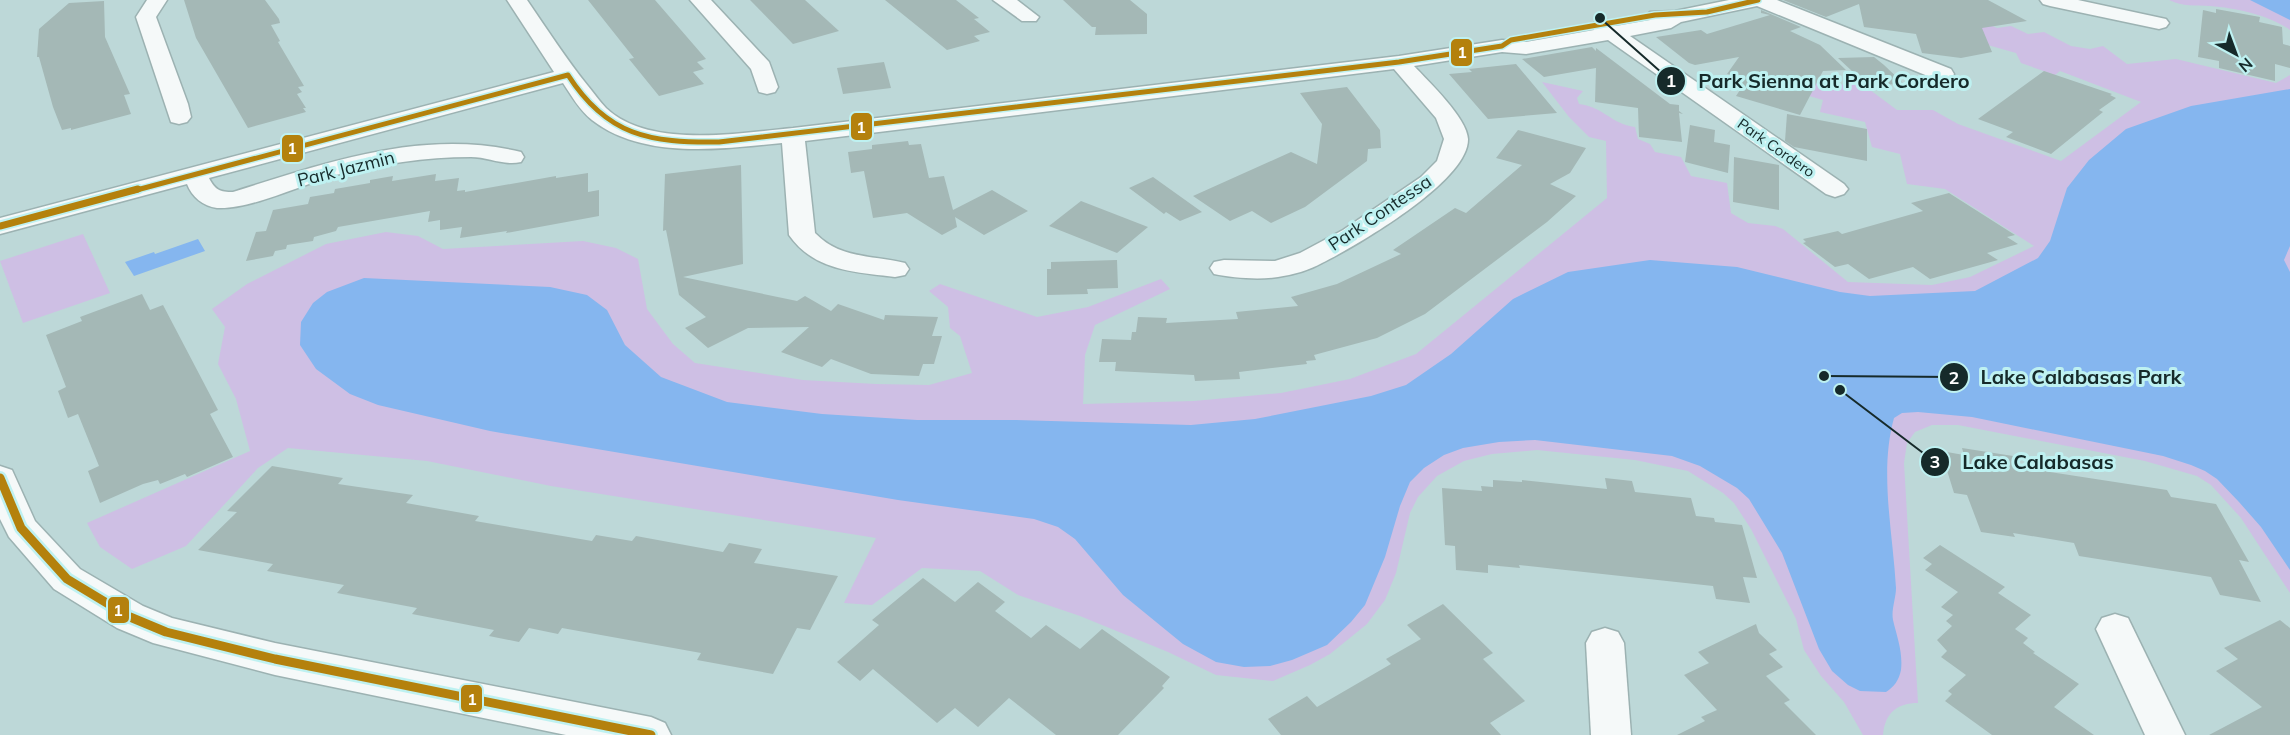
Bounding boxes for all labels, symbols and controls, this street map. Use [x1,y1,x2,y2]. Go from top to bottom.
north arrow [2206,24,2266,84]
line badge: 1 [1450,38,1473,67]
text: 1 [1457,42,1467,62]
text: N [2235,54,2257,77]
callout: Park Sienna at Park Cordero [1656,62,1981,100]
text: Park Sienna at Park Cordero [1698,68,1970,93]
text: 1 [1666,69,1676,92]
line badge: 1 [850,112,873,141]
street label: Park Cordero [1734,114,1819,181]
text: 1 [856,117,866,137]
line badge: 1 [281,134,304,163]
text: 1 [287,138,297,158]
street label: Park Jazmin [295,145,397,192]
street label: Park Contessa [1324,170,1436,256]
callout: Lake Calabasas Park [1939,358,2194,396]
text: Lake Calabasas Park [1980,364,2183,389]
text: 2 [1949,366,1959,389]
callout: Lake Calabasas [1920,443,2126,481]
text: Lake Calabasas [1962,449,2114,474]
text: 3 [1930,450,1940,473]
line badge: 1 [107,596,130,624]
text: 1 [113,600,123,620]
line badge: 1 [460,684,483,713]
text: 1 [467,689,477,709]

